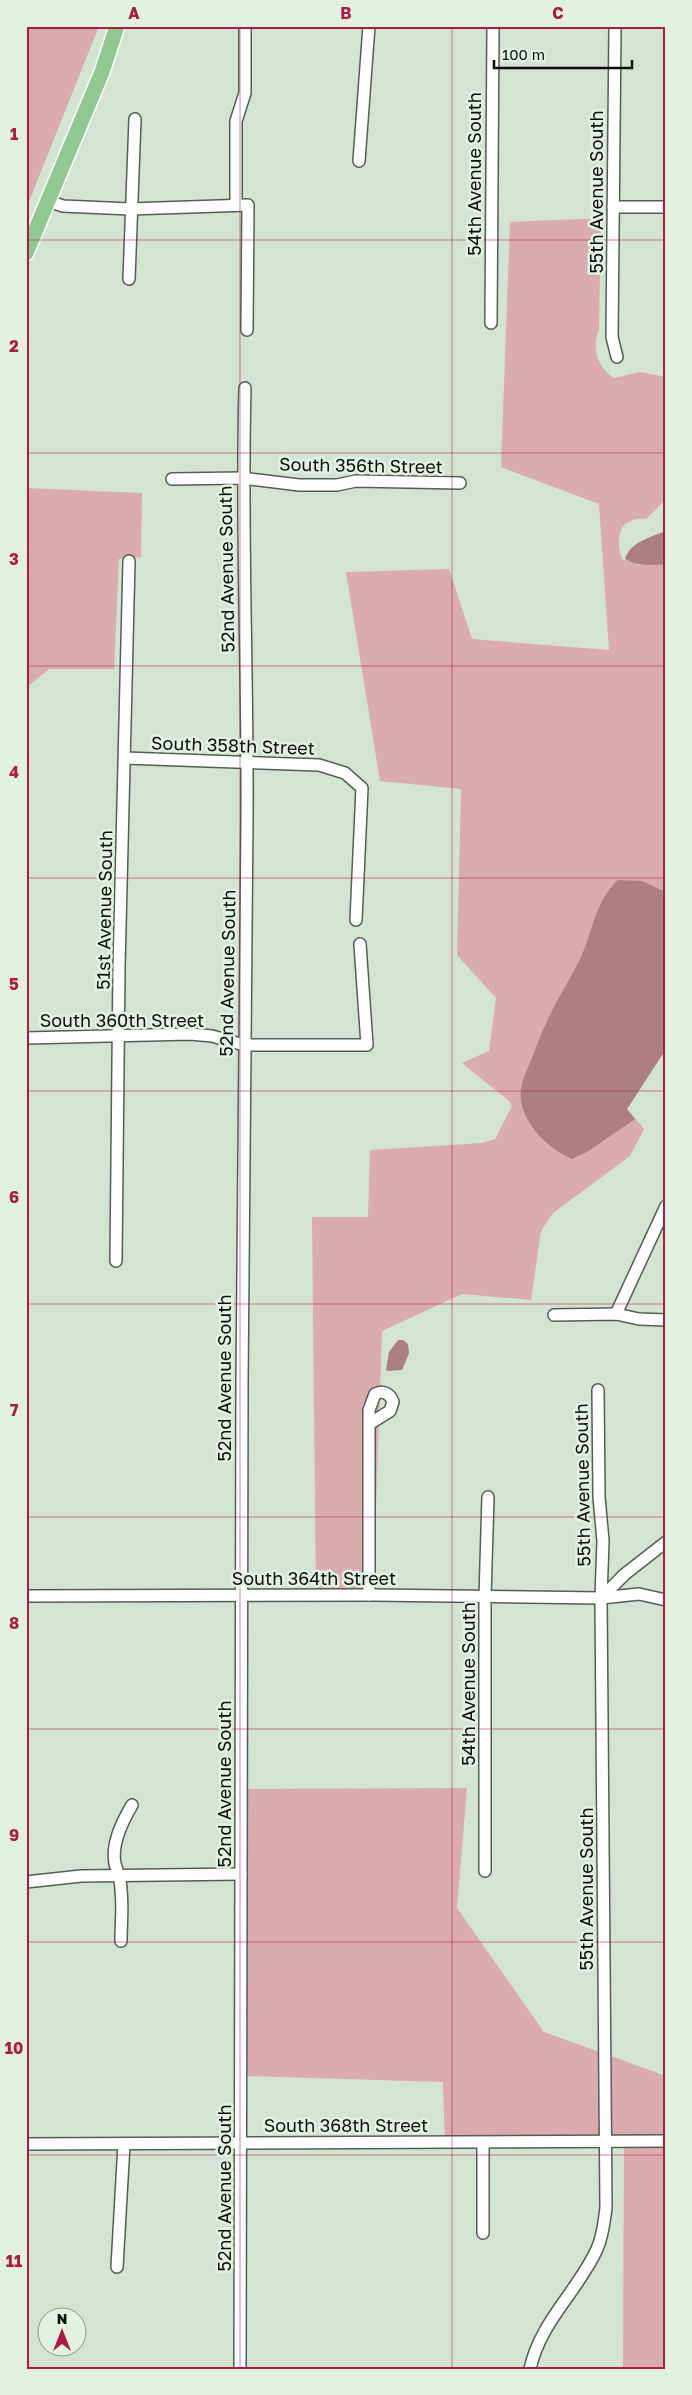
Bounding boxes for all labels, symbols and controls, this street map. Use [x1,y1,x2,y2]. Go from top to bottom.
text: A [128,3,140,23]
text: B [340,3,352,23]
text: C [552,3,564,23]
scale bar [494,38,632,70]
text: 100 m [502,45,545,63]
street label: 54th Avenue South [463,92,485,256]
street label: 55th Avenue South [585,110,607,274]
text: 1 [10,124,18,144]
text: 2 [9,336,19,356]
street label: South 356th Street [279,453,443,477]
street label: 52nd Avenue South [214,485,238,653]
text: 3 [9,549,19,569]
street label: South 358th Street [151,731,315,759]
text: 4 [9,762,19,782]
street label: 51st Avenue South [92,830,116,990]
street label: 52nd Avenue South [215,889,239,1057]
text: 5 [9,974,19,994]
street label: South 360th Street [40,1009,204,1031]
text: 6 [9,1187,19,1207]
street label: 52nd Avenue South [213,1294,235,1462]
text: 7 [10,1400,19,1420]
street label: 55th Avenue South [570,1403,594,1567]
street label: South 364th Street [232,1567,396,1589]
street label: 54th Avenue South [457,1602,479,1766]
text: 8 [9,1613,19,1633]
street label: 52nd Avenue South [213,1700,235,1868]
street label: 55th Avenue South [575,1807,597,1971]
text: 9 [9,1825,19,1845]
text: 10 [5,2038,23,2058]
street label: 52nd Avenue South [213,2104,235,2272]
street label: South 368th Street [264,2114,428,2136]
text: 11 [6,2251,22,2271]
north arrow [38,2308,88,2358]
text: N [57,2310,67,2327]

